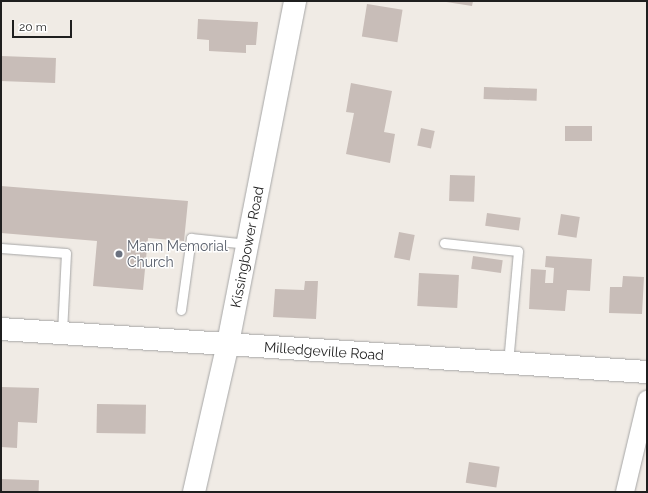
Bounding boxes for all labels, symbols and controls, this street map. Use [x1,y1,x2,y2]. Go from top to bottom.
scale bar [14,12,74,38]
text: 20 m [19,20,47,34]
street label: Kissingbower Road [227,185,267,309]
place label: Mann Memorial Church [127,238,228,270]
marker: Mann Memorial Church [114,249,124,259]
street label: Milledgeville Road [264,338,384,364]

